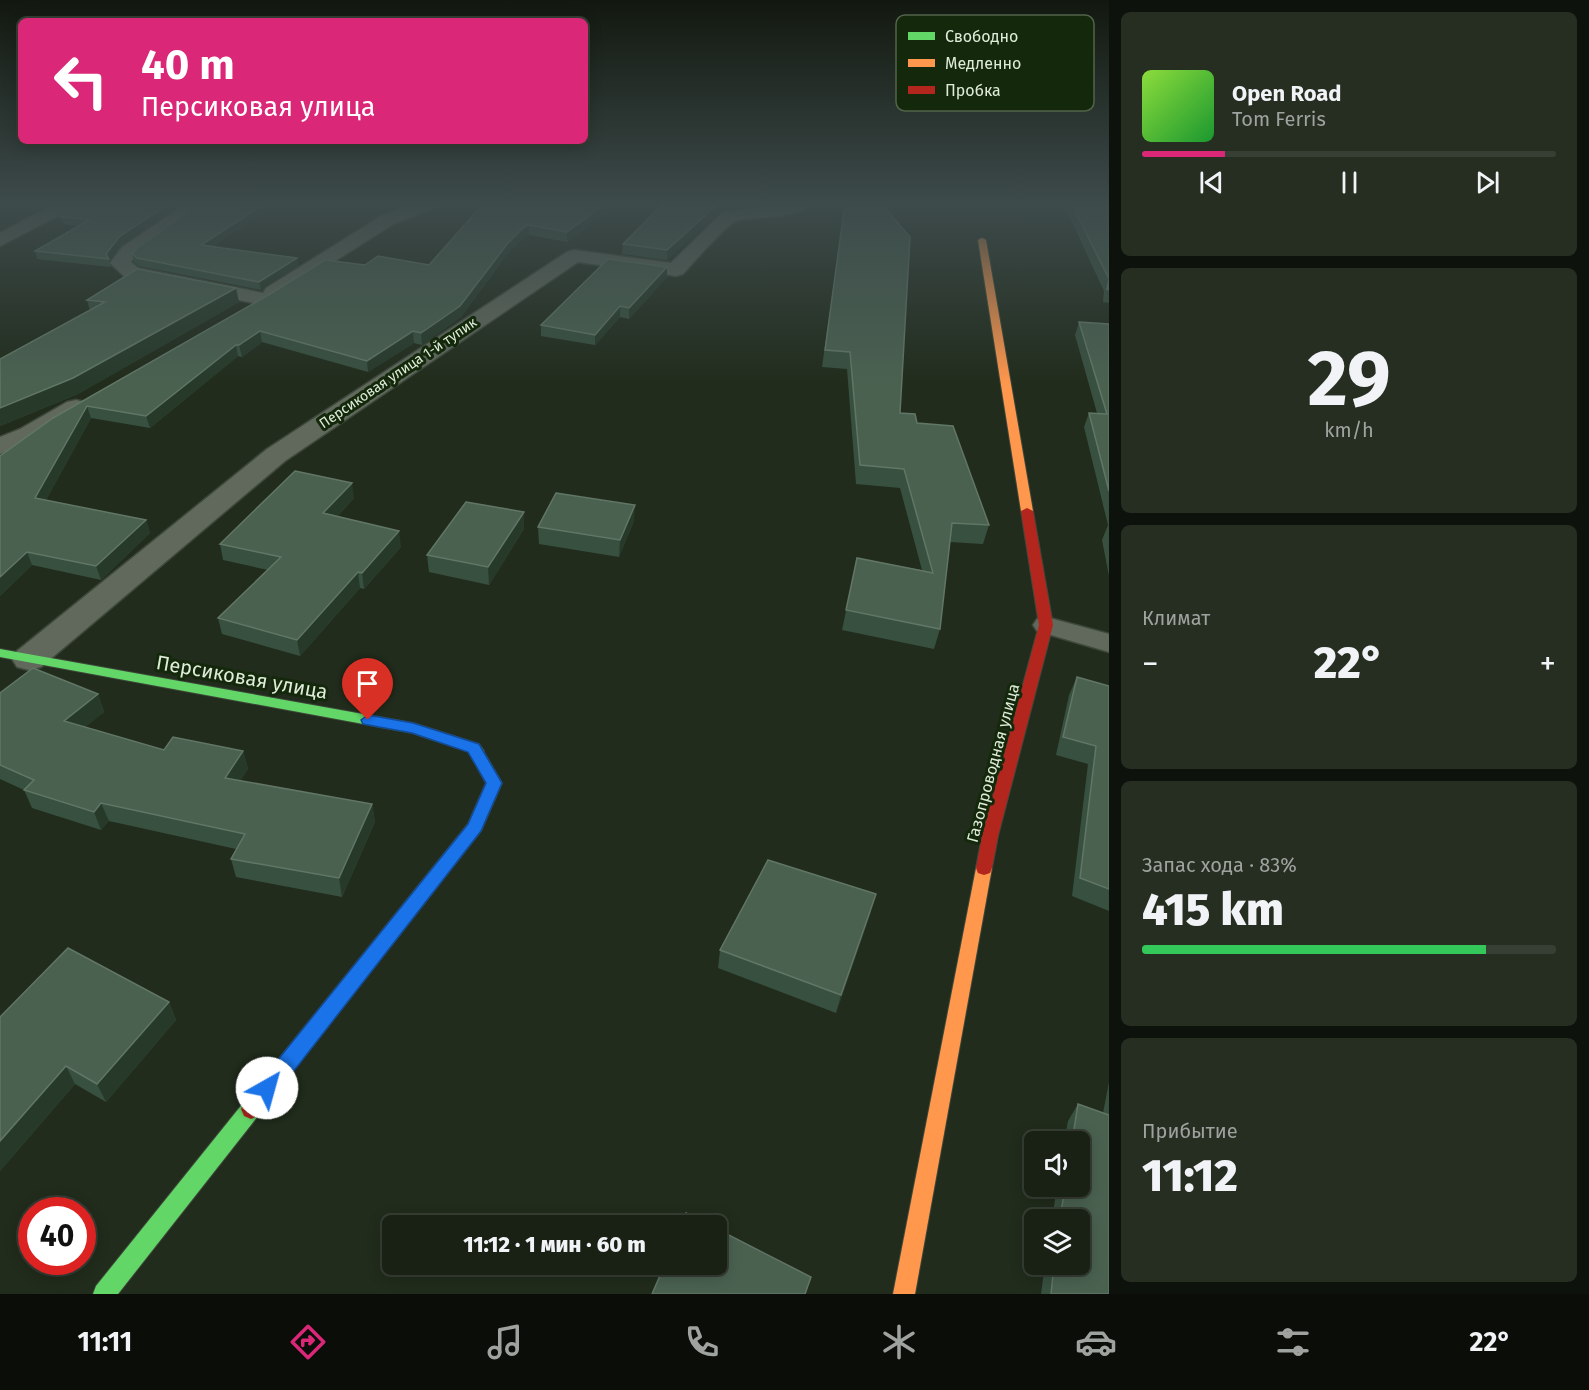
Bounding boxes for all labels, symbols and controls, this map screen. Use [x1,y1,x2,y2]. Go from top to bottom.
legend [896,15,1094,111]
text: Свободно [945,27,1018,46]
text: 40 m [141,40,235,90]
icon: left [42,42,120,120]
text: Медленно [945,54,1021,73]
text: Open Road [1232,80,1342,107]
text: Пробка [945,81,1001,100]
text: Персиковая улица [141,91,376,123]
text: Tom Ferris [1232,107,1326,131]
icon: previous [1195,166,1228,199]
icon: pause [1333,166,1366,199]
icon: next [1471,166,1504,199]
street label: Персиковая улица 1-й тупик [316,313,481,432]
text: 29 [1307,332,1391,426]
text: km/h [1324,418,1374,442]
text: Климат [1142,606,1210,630]
text: 22° [1314,636,1384,690]
text: − [1142,644,1159,684]
text: + [1540,644,1556,684]
street label: Персиковая улица [154,650,330,704]
pin [342,658,393,720]
icon: arrive [351,667,384,700]
street label: Газопроводная улица [963,681,1023,845]
text: Запас хода · 83% [1142,853,1297,877]
text: 415 km [1142,883,1284,937]
position arrow [235,1056,299,1120]
text: Прибытие [1142,1119,1238,1143]
map controls [1024,1131,1090,1275]
button: sound [1024,1131,1090,1197]
text: 11:12 [1142,1149,1238,1203]
speed limit sign: 40 [18,1197,96,1275]
button: layers [1024,1209,1090,1275]
text: 11:12 · 1 мин · 60 m [463,1231,646,1258]
icon: directions [287,1321,329,1363]
icon: music [484,1321,526,1363]
icon: phone [681,1321,723,1363]
icon: climate [878,1321,920,1363]
icon: car [1075,1321,1117,1363]
icon: filters [1272,1321,1314,1363]
text: 11:11 [78,1326,132,1358]
text: 22° [1469,1326,1511,1358]

